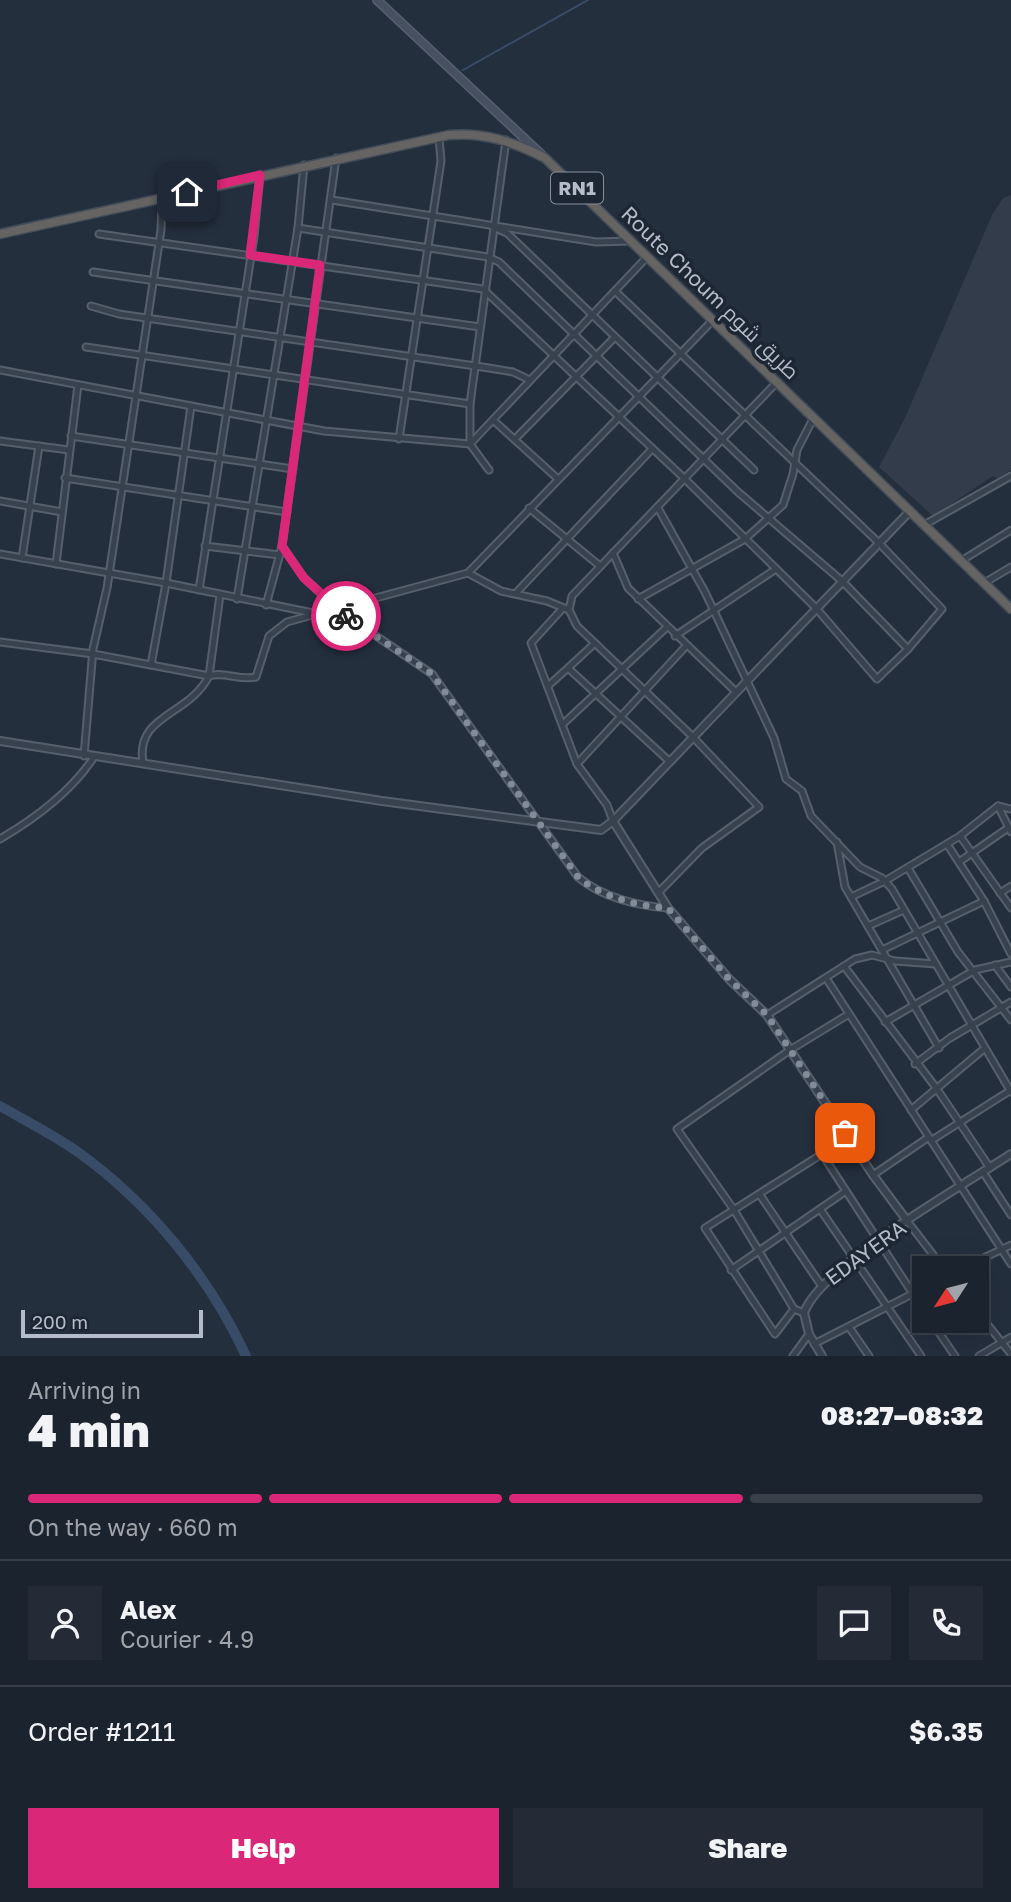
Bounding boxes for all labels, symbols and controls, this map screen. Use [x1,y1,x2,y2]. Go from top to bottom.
pin [157,162,217,222]
road number: RN1 [551,172,603,204]
icon: home [168,173,206,211]
street label: Route Choum طريق شوم [615,200,805,386]
courier [311,581,381,651]
icon: bike [327,597,365,635]
pin [815,1103,875,1163]
icon: bag [826,1114,864,1152]
street label: EDAYERA [820,1214,911,1290]
north arrow [912,1256,989,1334]
map controls [912,1256,989,1333]
scale bar [21,1307,203,1339]
text: 200 m [32,1310,88,1333]
text: Arriving in [28,1376,141,1404]
text: 08:27–08:32 [821,1400,983,1431]
text: 4 min [28,1402,150,1457]
text: On the way · 660 m [28,1513,238,1541]
button: person [28,1586,102,1660]
button: chat [817,1586,891,1660]
button: phone [909,1586,983,1660]
text: Alex [120,1594,177,1625]
text: Courier · 4.9 [120,1625,254,1653]
text: Order #1211 [28,1716,175,1747]
text: $6.35 [909,1716,983,1747]
button: Help [28,1808,499,1888]
button: Share [513,1808,983,1888]

